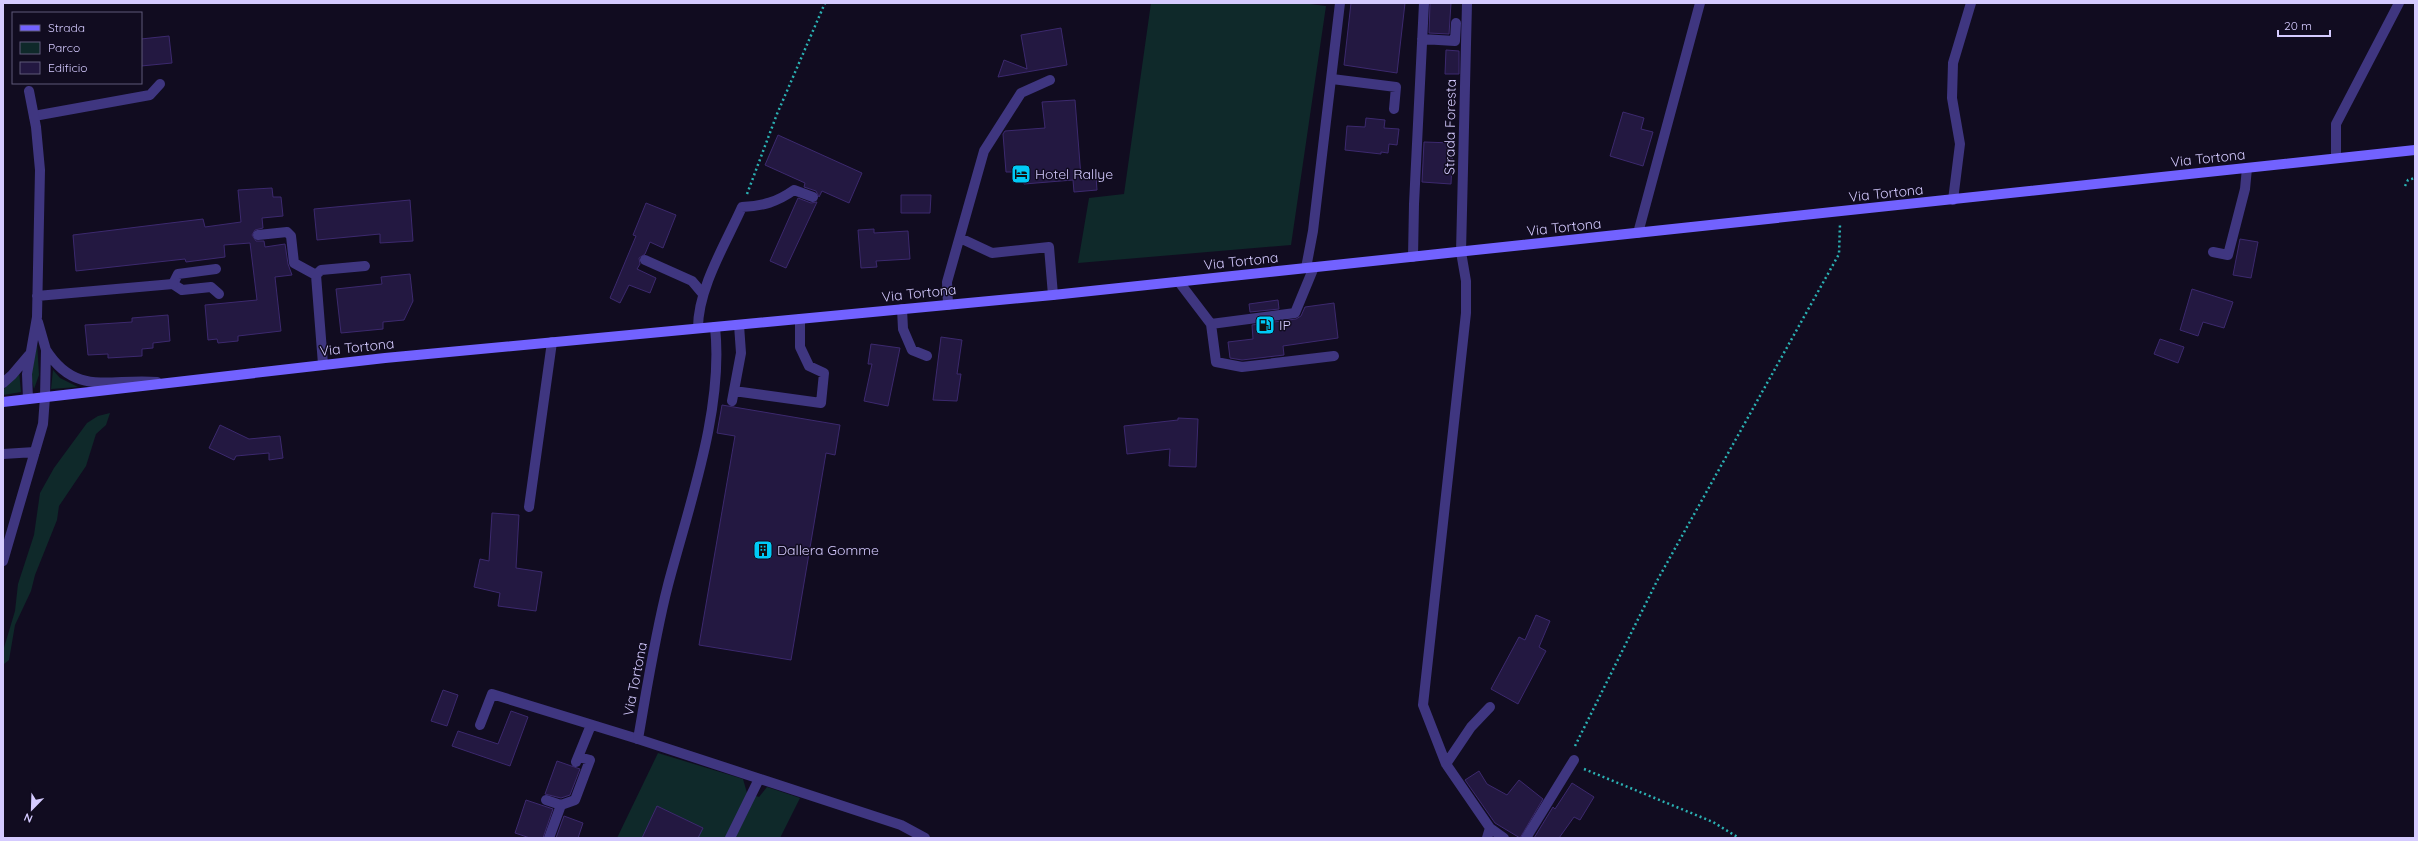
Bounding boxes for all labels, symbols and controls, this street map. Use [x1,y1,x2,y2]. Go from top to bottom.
legend [12,12,142,84]
scale bar [2278,12,2330,38]
text: 20 m [2284,18,2312,33]
text: Strada [48,20,85,35]
text: Parco [48,40,80,55]
text: Edificio [48,60,88,75]
street label: Strada Foresta [1440,79,1460,175]
street label: Via Tortona [2170,145,2246,171]
hotel icon: Hotel Rallye [1010,163,1032,185]
place label: Hotel Rallye [1035,165,1113,183]
street label: Via Tortona [1848,180,1924,206]
street label: Via Tortona [1526,214,1602,240]
street label: Via Tortona [1203,248,1279,274]
street label: Via Tortona [881,280,957,306]
fuel station icon: IP [1254,314,1276,336]
place label: IP [1279,316,1291,334]
street label: Via Tortona [319,334,395,360]
building icon: Dallera Gomme [752,539,774,561]
place label: Dallera Gomme [777,541,879,559]
street label: Via Tortona [619,640,651,718]
north arrow [12,789,52,829]
text: N [22,810,35,826]

